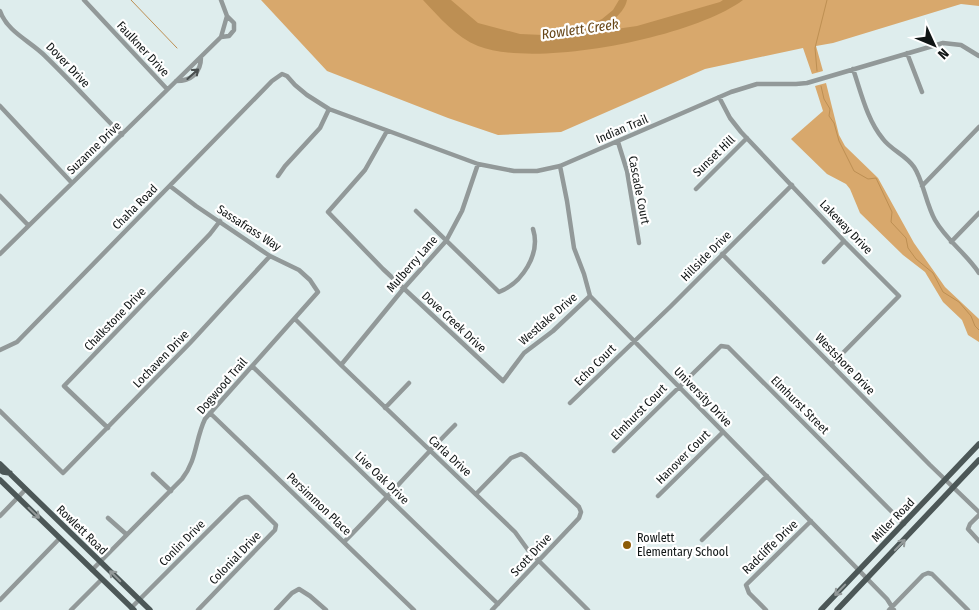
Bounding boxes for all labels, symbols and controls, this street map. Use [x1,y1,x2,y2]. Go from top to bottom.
water label: Rowlett Creek [540,16,620,43]
street label: Faulkner Drive [114,19,172,79]
north arrow [909,20,959,70]
street label: Dover Drive [43,40,93,90]
text: N [934,45,952,63]
one-way arrow [187,68,200,80]
street label: Indian Trail [594,112,650,146]
street label: Suzanne Drive [64,119,124,177]
street label: Sunset Hill [690,133,738,179]
street label: Cascade Court [625,155,653,226]
street label: Chaha Road [110,182,160,232]
street label: Lakeway Drive [817,197,875,257]
street label: Sassafrass Way [214,202,284,254]
street label: Hillside Drive [678,228,734,284]
street label: Mulberry Lane [384,233,440,295]
street label: Chalkstone Drive [81,284,149,354]
street label: Dove Creek Drive [419,289,489,355]
street label: Westlake Drive [516,290,580,348]
street label: Lochaven Drive [130,327,192,391]
street label: Westshore Drive [812,331,878,398]
street label: Echo Court [571,341,619,389]
street label: Dogwood Trail [194,355,250,417]
street label: University Drive [671,364,735,430]
street label: Elmhurst Street [768,373,832,437]
street label: Elmhurst Court [608,381,670,443]
street label: Hanover Court [653,427,713,487]
street label: Carla Drive [426,433,474,479]
street label: Live Oak Drive [352,449,412,507]
street label: Persimmon Place [284,470,354,538]
street label: Miller Road [869,495,917,545]
street label: Rowlett Road [54,502,110,558]
one-way arrow [28,507,40,519]
street label: Conlin Drive [156,517,208,569]
street label: Radcliffe Drive [739,517,801,577]
street label: Colonial Drive [206,529,264,587]
street label: Scott Drive [508,531,554,579]
place label: Rowlett Elementary School [637,531,728,559]
marker: Rowlett Elementary School [621,539,633,551]
one-way arrow [894,539,906,551]
one-way arrow [109,570,121,582]
one-way arrow [834,584,846,597]

